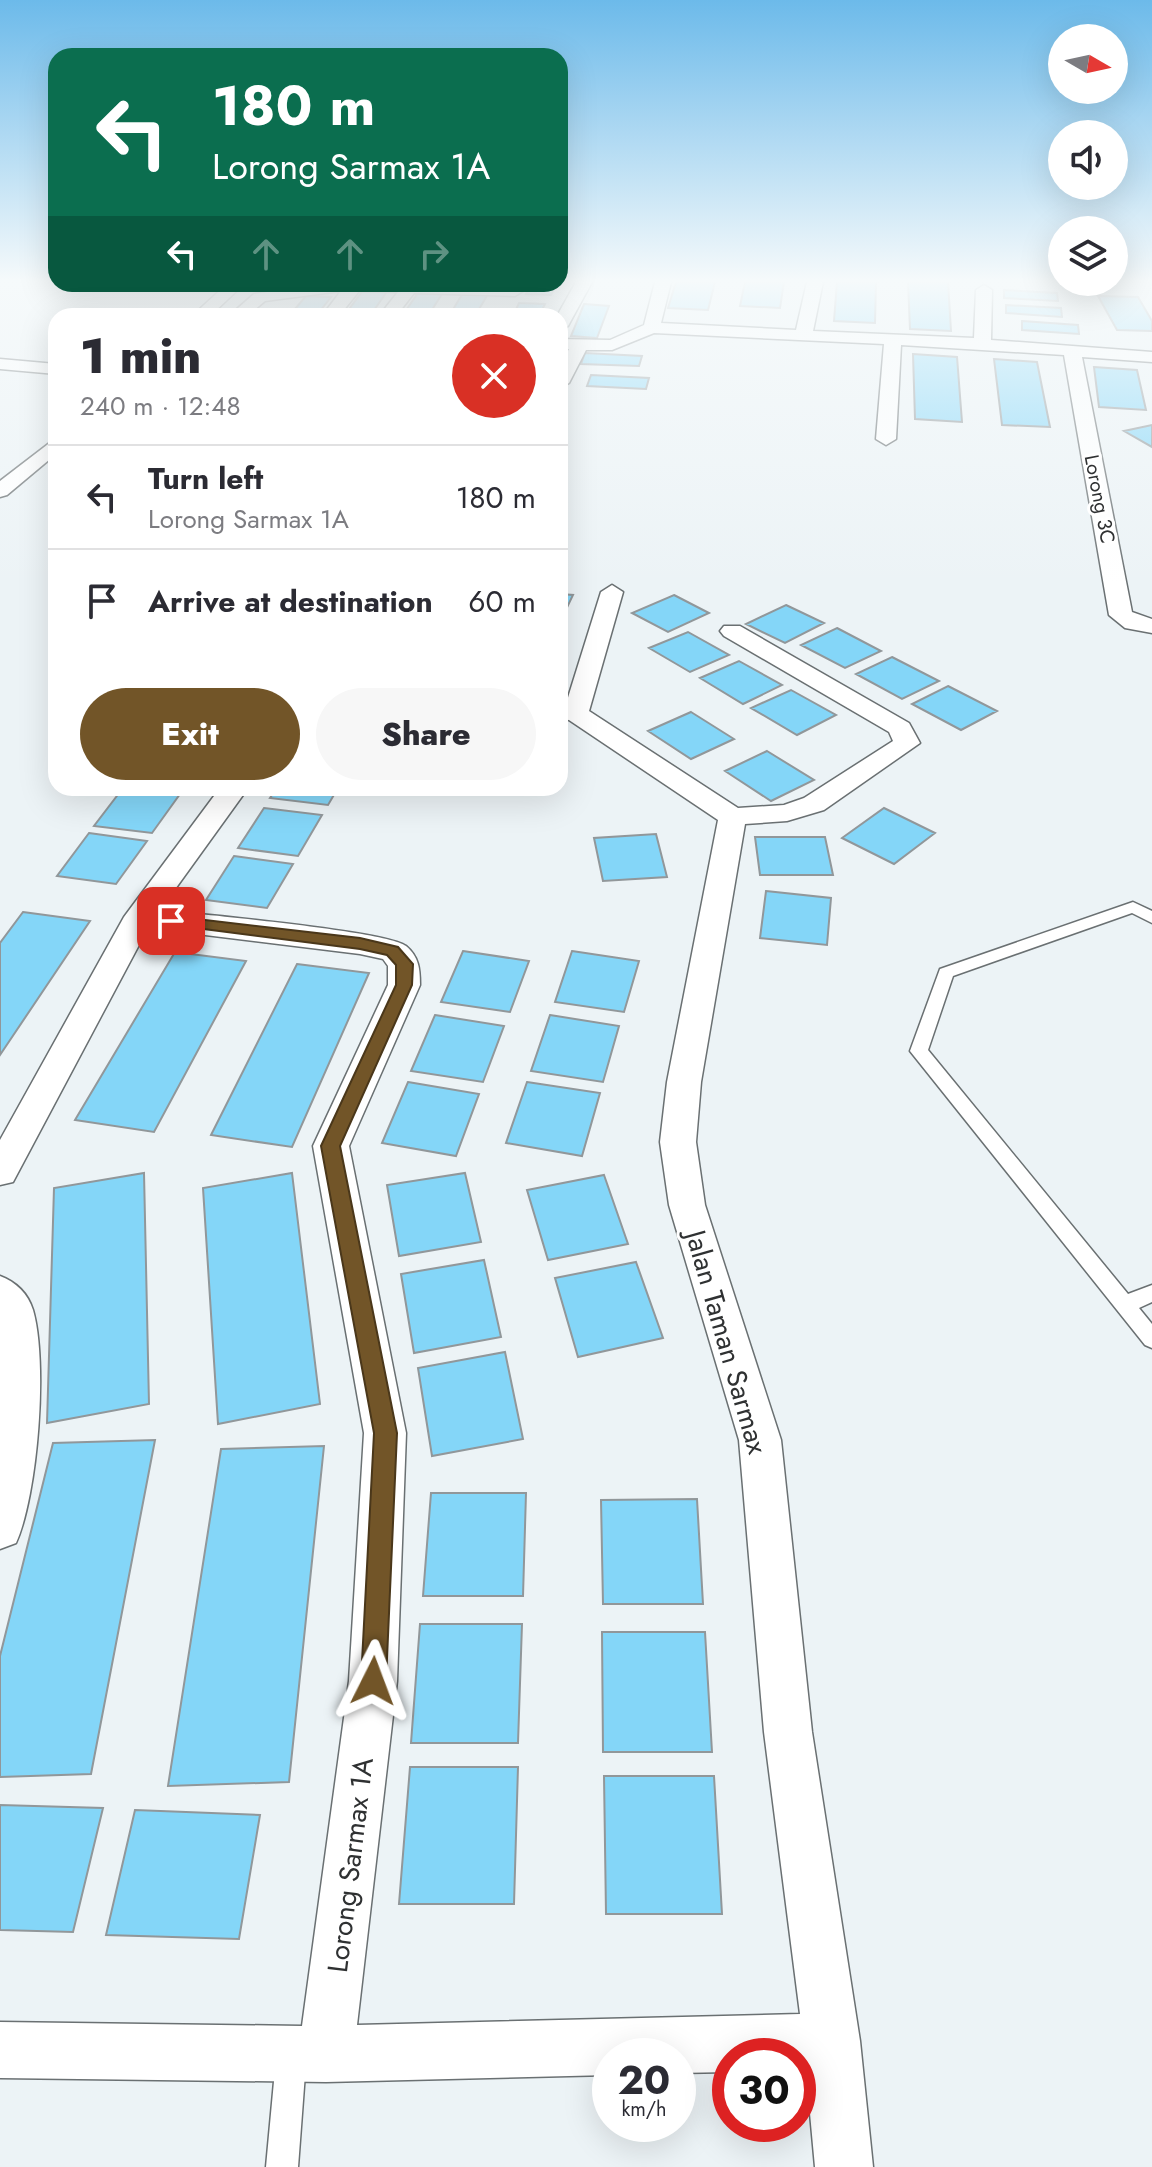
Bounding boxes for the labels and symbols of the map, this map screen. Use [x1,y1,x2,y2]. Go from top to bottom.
north arrow [1048,24,1128,104]
street label: Lorong 3C [1077,452,1122,546]
pin [137,887,205,955]
street label: Jalan Taman Sarmax [674,1222,778,1459]
position arrow [331,1639,415,1723]
street label: Lorong Sarmax 1A [317,1755,384,1975]
speed limit sign: 30 [712,2038,816,2142]

